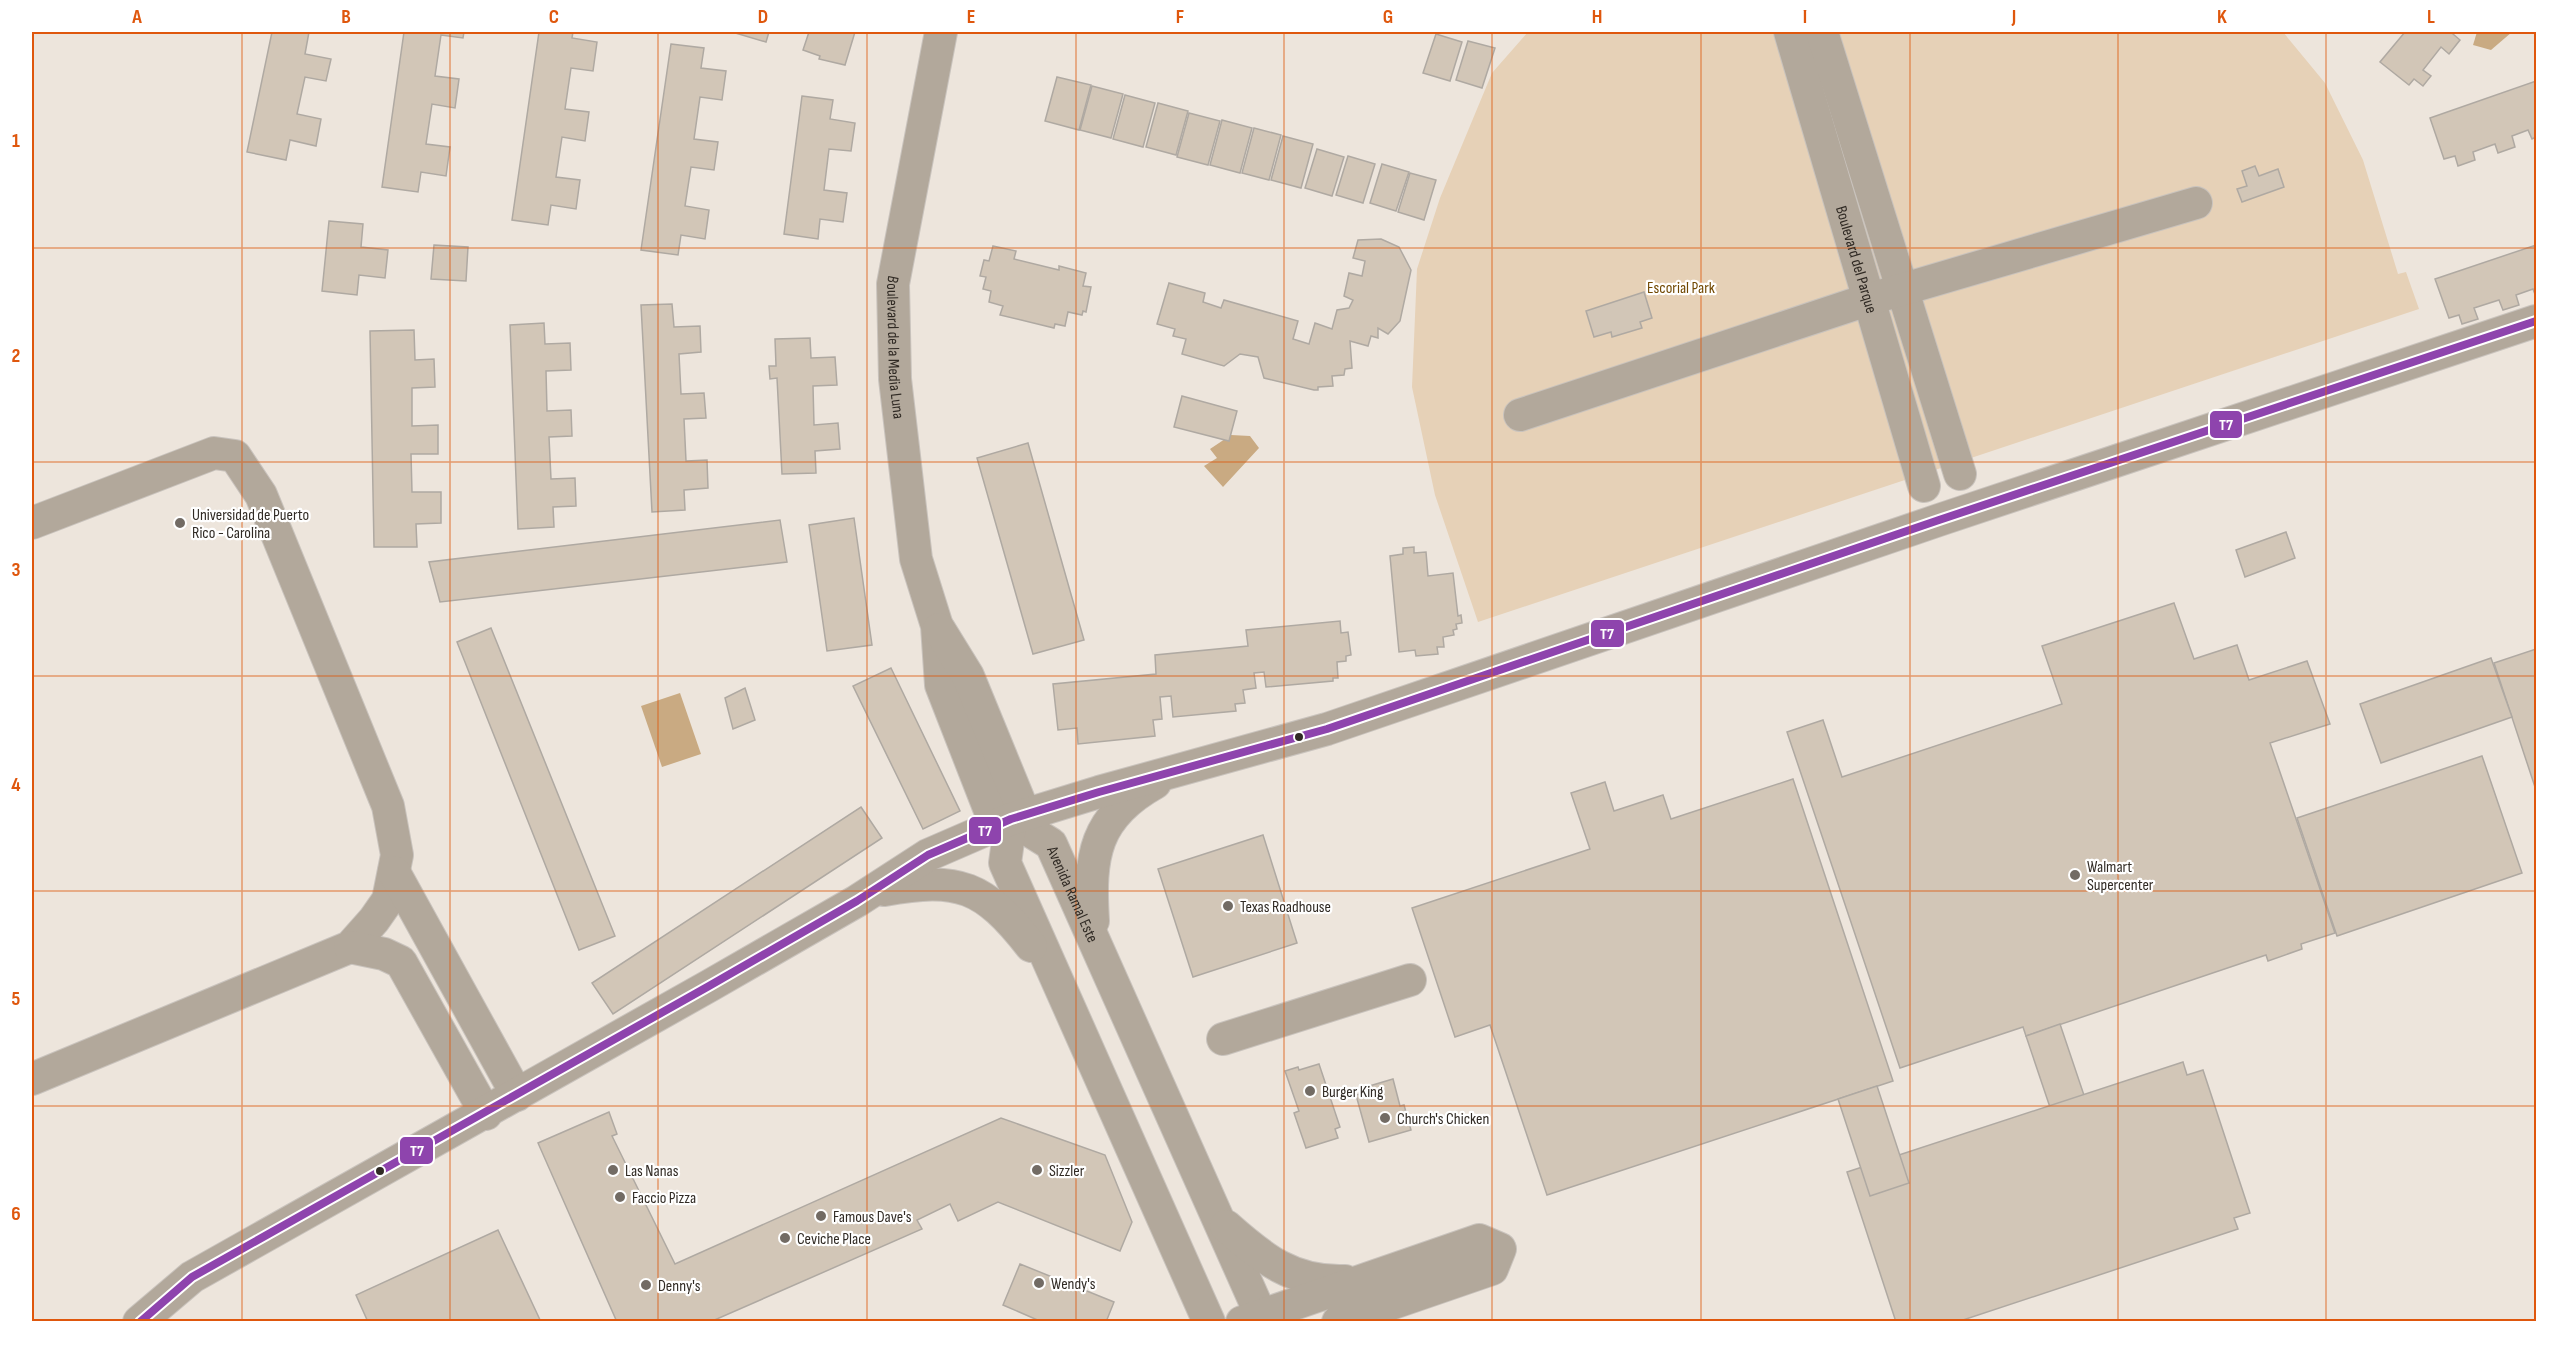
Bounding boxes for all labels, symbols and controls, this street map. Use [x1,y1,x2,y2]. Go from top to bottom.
text: A [131,5,142,29]
text: B [341,5,351,29]
text: C [549,5,559,29]
text: D [758,5,768,29]
text: E [967,5,975,29]
text: F [1176,5,1184,29]
text: G [1383,5,1393,29]
text: H [1592,5,1602,29]
text: I [1803,5,1807,29]
text: J [2011,5,2016,29]
text: K [2217,5,2227,29]
text: L [2427,5,2435,29]
text: 1 [12,129,20,153]
street label: Boulevard del Parque [1831,204,1880,316]
street label: Boulevard de la Media Luna [882,274,908,420]
park label: Escorial Park [1647,279,1715,298]
text: 2 [12,344,20,368]
line badge: T7 [2209,410,2243,439]
text: T7 [2219,416,2233,435]
place label: Universidad de Puerto Rico - Carolina [192,506,309,543]
marker: Universidad de Puerto Rico - Carolina [173,516,187,530]
text: 3 [12,558,21,582]
line badge: T7 [1590,619,1625,648]
text: T7 [1600,625,1614,644]
unlabelled marker [1293,731,1305,743]
text: 4 [11,773,21,797]
line badge: T7 [968,816,1002,845]
text: T7 [978,822,992,841]
street label: Avenida Ramal Este [1042,843,1102,946]
place label: Walmart Supercenter [2087,858,2154,895]
marker: Walmart Supercenter [2068,868,2082,882]
place label: Texas Roadhouse [1240,898,1331,917]
marker: Texas Roadhouse [1221,899,1235,913]
text: 5 [12,987,21,1011]
place label: Burger King [1322,1083,1383,1102]
marker: Burger King [1303,1084,1317,1098]
place label: Church's Chicken [1397,1110,1489,1129]
marker: Church's Chicken [1378,1111,1392,1125]
line badge: T7 [399,1136,434,1165]
text: T7 [410,1142,424,1161]
place label: Las Nanas [625,1162,679,1181]
place label: Sizzler [1049,1162,1085,1181]
marker: Las Nanas [606,1163,620,1177]
marker: Sizzler [1030,1163,1044,1177]
unlabelled marker [374,1165,386,1177]
place label: Faccio Pizza [632,1189,696,1208]
marker: Faccio Pizza [613,1190,627,1204]
text: 6 [11,1202,21,1226]
place label: Famous Dave's [833,1208,912,1227]
marker: Famous Dave's [814,1209,828,1223]
place label: Ceviche Place [797,1230,871,1249]
marker: Ceviche Place [778,1231,792,1245]
place label: Wendy's [1051,1275,1096,1294]
marker: Wendy's [1032,1276,1046,1290]
place label: Denny's [658,1277,701,1296]
marker: Denny's [639,1278,653,1292]

